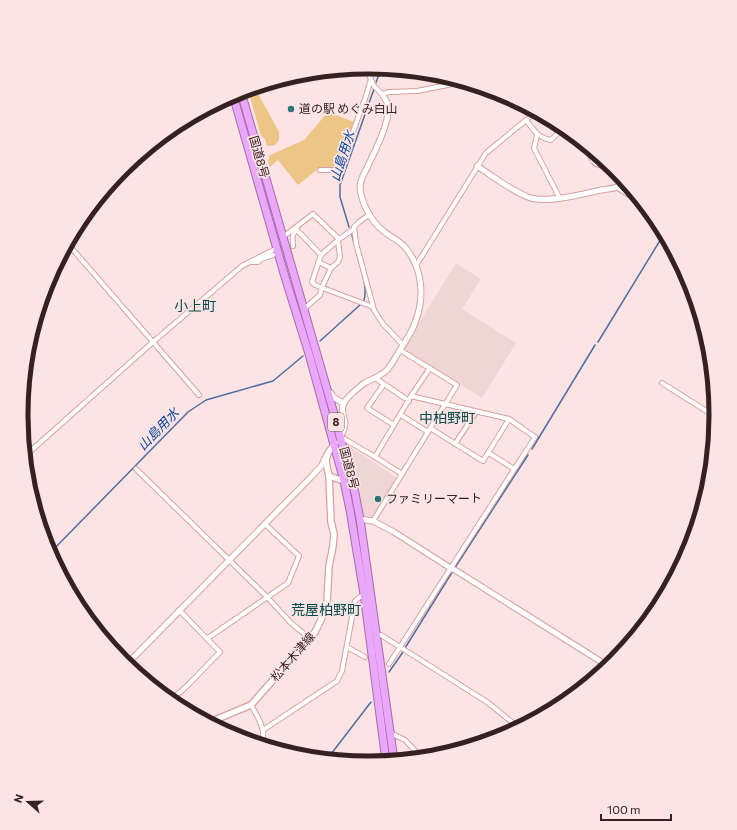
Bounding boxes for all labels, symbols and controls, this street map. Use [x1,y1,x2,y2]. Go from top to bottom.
place label: 道の駅 めぐみ白山 [299,101,398,115]
marker: 道の駅 めぐみ白山 [286,104,296,114]
water label: 山島用水 [326,127,358,183]
street label: 国道8号 [247,134,273,179]
district label: 小上町 [174,297,216,314]
water label: 山島用水 [134,403,183,453]
district label: 中柏野町 [419,409,475,426]
road number: 8 [328,413,344,431]
street label: 国道8号 [338,445,362,490]
place label: ファミリーマート [386,491,482,505]
marker: ファミリーマート [373,494,383,504]
district label: 荒屋柏野町 [291,601,361,618]
street label: 松本木津線 [267,629,317,684]
north arrow [8,782,48,822]
text: N [11,792,26,805]
scale bar [601,796,671,822]
text: 100 m [607,802,641,816]

